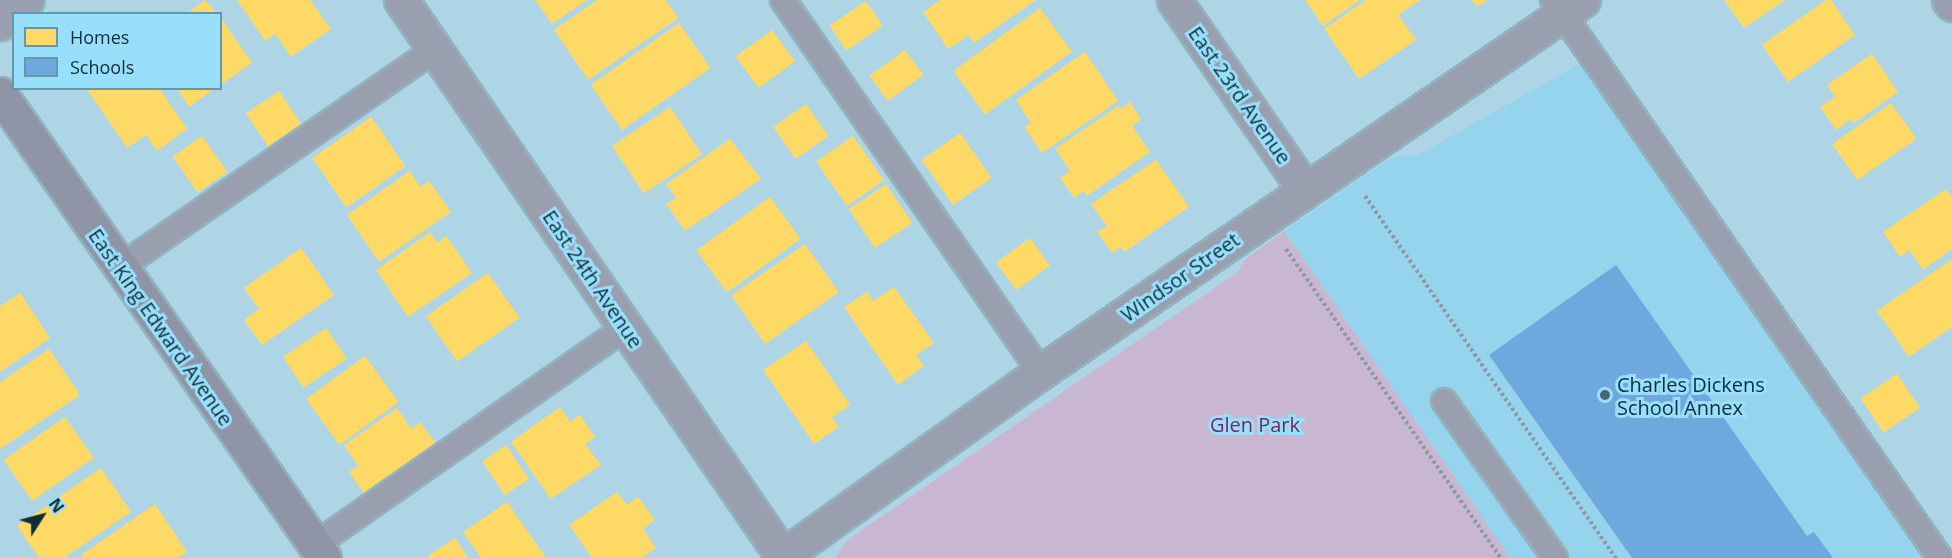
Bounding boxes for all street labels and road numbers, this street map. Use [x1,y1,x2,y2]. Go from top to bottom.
street label: East 23rd Avenue [1184,22,1296,168]
street label: East 24th Avenue [538,205,648,353]
street label: East King Edward Avenue [84,224,238,430]
street label: Windsor Street [1116,227,1244,327]

